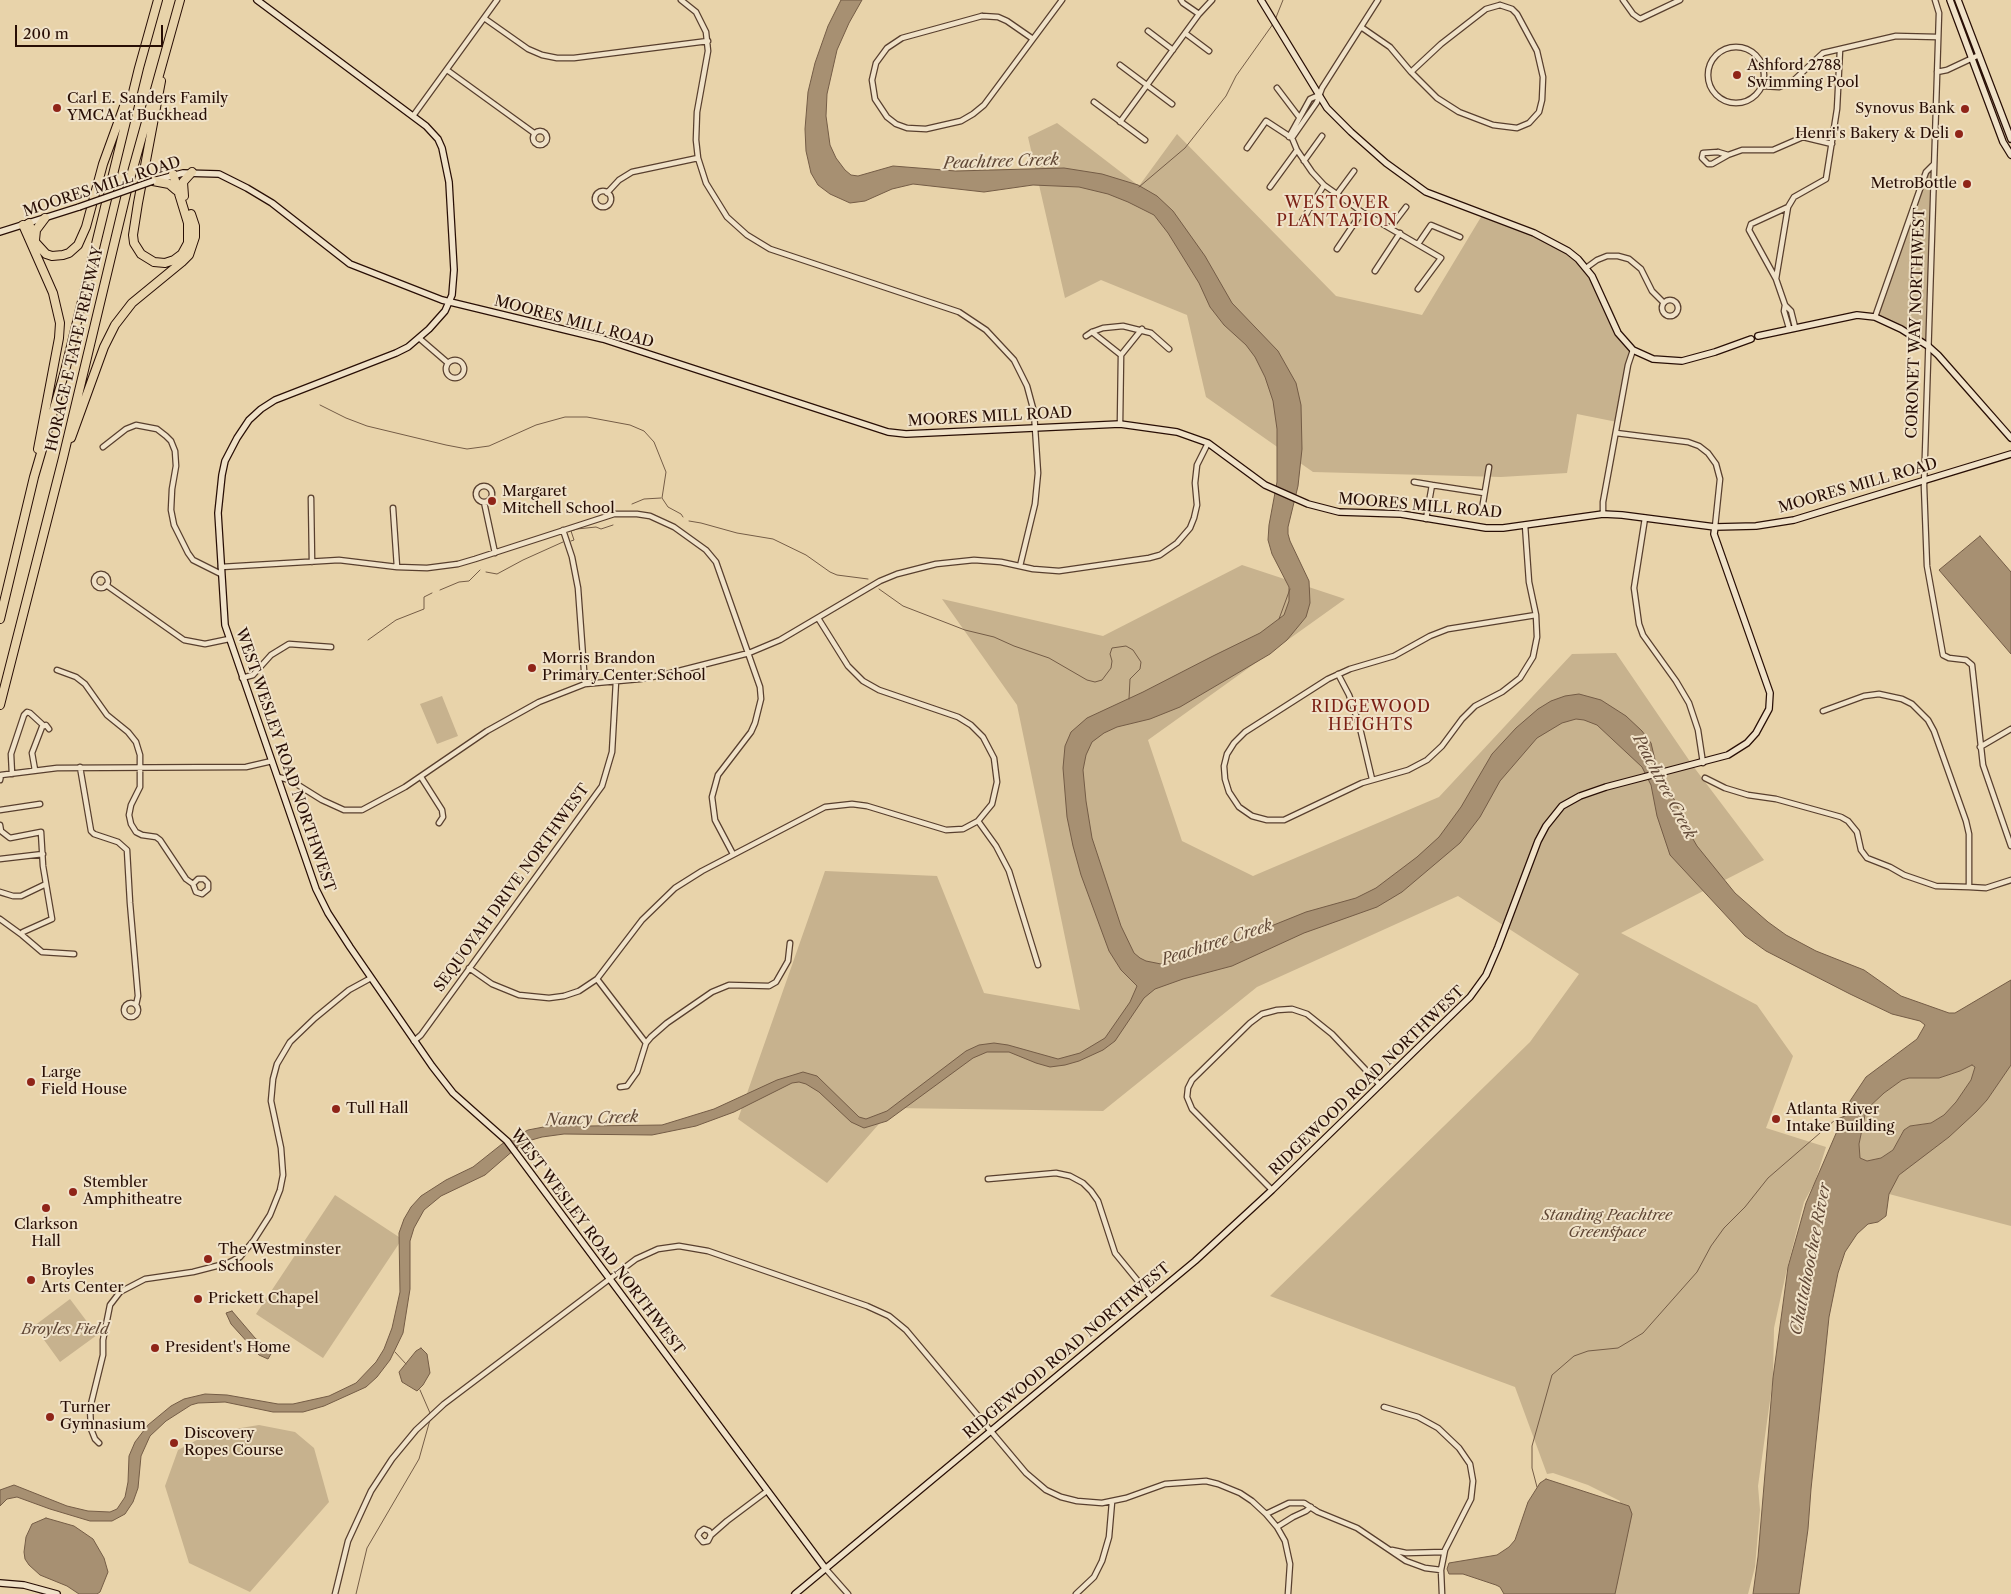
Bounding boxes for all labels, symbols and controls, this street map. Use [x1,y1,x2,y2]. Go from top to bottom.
scale bar [18,15,165,47]
text: 200 m [23,24,69,43]
place label: Ashford 2788 Swimming Pool [1747,57,1859,92]
marker: Ashford 2788 Swimming Pool [1731,69,1743,81]
place label: Carl E. Sanders Family YMCA at Buckhead [67,90,228,125]
place label: Synovus Bank [1855,100,1955,118]
marker: Carl E. Sanders Family YMCA at Buckhead [51,102,63,114]
marker: Synovus Bank [1959,103,1971,115]
place label: Henri's Bakery & Deli [1795,125,1949,143]
marker: Henri's Bakery & Deli [1953,128,1965,140]
water label: Peachtree Creek [943,150,1059,174]
street label: MOORES MILL ROAD [21,153,183,221]
place label: MetroBottle [1870,175,1957,193]
marker: MetroBottle [1961,178,1973,190]
district label: WESTOVER PLANTATION [1275,193,1399,231]
street label: CORONET WAY NORTHWEST [1903,207,1929,439]
street label: HORACE E TATE FREEWAY [43,245,107,453]
street label: MOORES MILL ROAD [492,292,656,352]
street label: MOORES MILL ROAD [907,404,1073,430]
street label: MOORES MILL ROAD [1776,455,1940,517]
place label: Margaret Mitchell School [502,483,615,518]
street label: MOORES MILL ROAD [1337,490,1503,522]
marker: Margaret Mitchell School [486,495,498,507]
street label: WEST WESLEY ROAD NORTHWEST [231,626,339,894]
place label: Morris Brandon Primary Center School [542,650,706,685]
marker: Morris Brandon Primary Center School [526,662,538,674]
district label: RIDGEWOOD HEIGHTS [1310,697,1432,735]
water label: Peachtree Creek [1628,731,1700,843]
street label: SEQUOYAH DRIVE NORTHWEST [431,781,593,995]
water label: Peachtree Creek [1159,916,1275,970]
street label: RIDGEWOOD ROAD NORTHWEST [1266,983,1468,1179]
place label: Large Field House [41,1064,127,1099]
marker: Large Field House [25,1076,37,1088]
place label: Tull Hall [346,1100,408,1118]
place label: Atlanta River Intake Building [1786,1101,1894,1136]
marker: Tull Hall [330,1103,342,1115]
water label: Nancy Creek [545,1108,639,1130]
marker: Atlanta River Intake Building [1770,1113,1782,1125]
street label: WEST WESLEY ROAD NORTHWEST [506,1126,688,1358]
place label: Stembler Amphitheatre [83,1174,182,1209]
water label: Chattahoochee River [1787,1181,1835,1337]
marker: Stembler Amphitheatre [67,1186,79,1198]
marker: Clarkson Hall [40,1202,52,1214]
park label: Standing Peachtree Greenspace [1542,1207,1672,1242]
place label: Clarkson Hall [14,1216,78,1251]
place label: The Westminster Schools [218,1241,341,1276]
marker: The Westminster Schools [202,1253,214,1265]
street label: RIDGEWOOD ROAD NORTHWEST [960,1259,1174,1443]
place label: Broyles Arts Center [41,1262,124,1297]
marker: Broyles Arts Center [25,1274,37,1286]
place label: Prickett Chapel [208,1290,319,1308]
marker: Prickett Chapel [192,1293,204,1305]
park label: Broyles Field [21,1321,109,1339]
place label: President's Home [165,1339,290,1357]
marker: President's Home [149,1342,161,1354]
place label: Turner Gymnasium [60,1399,146,1434]
marker: Turner Gymnasium [44,1411,56,1423]
place label: Discovery Ropes Course [184,1425,283,1460]
marker: Discovery Ropes Course [168,1437,180,1449]

